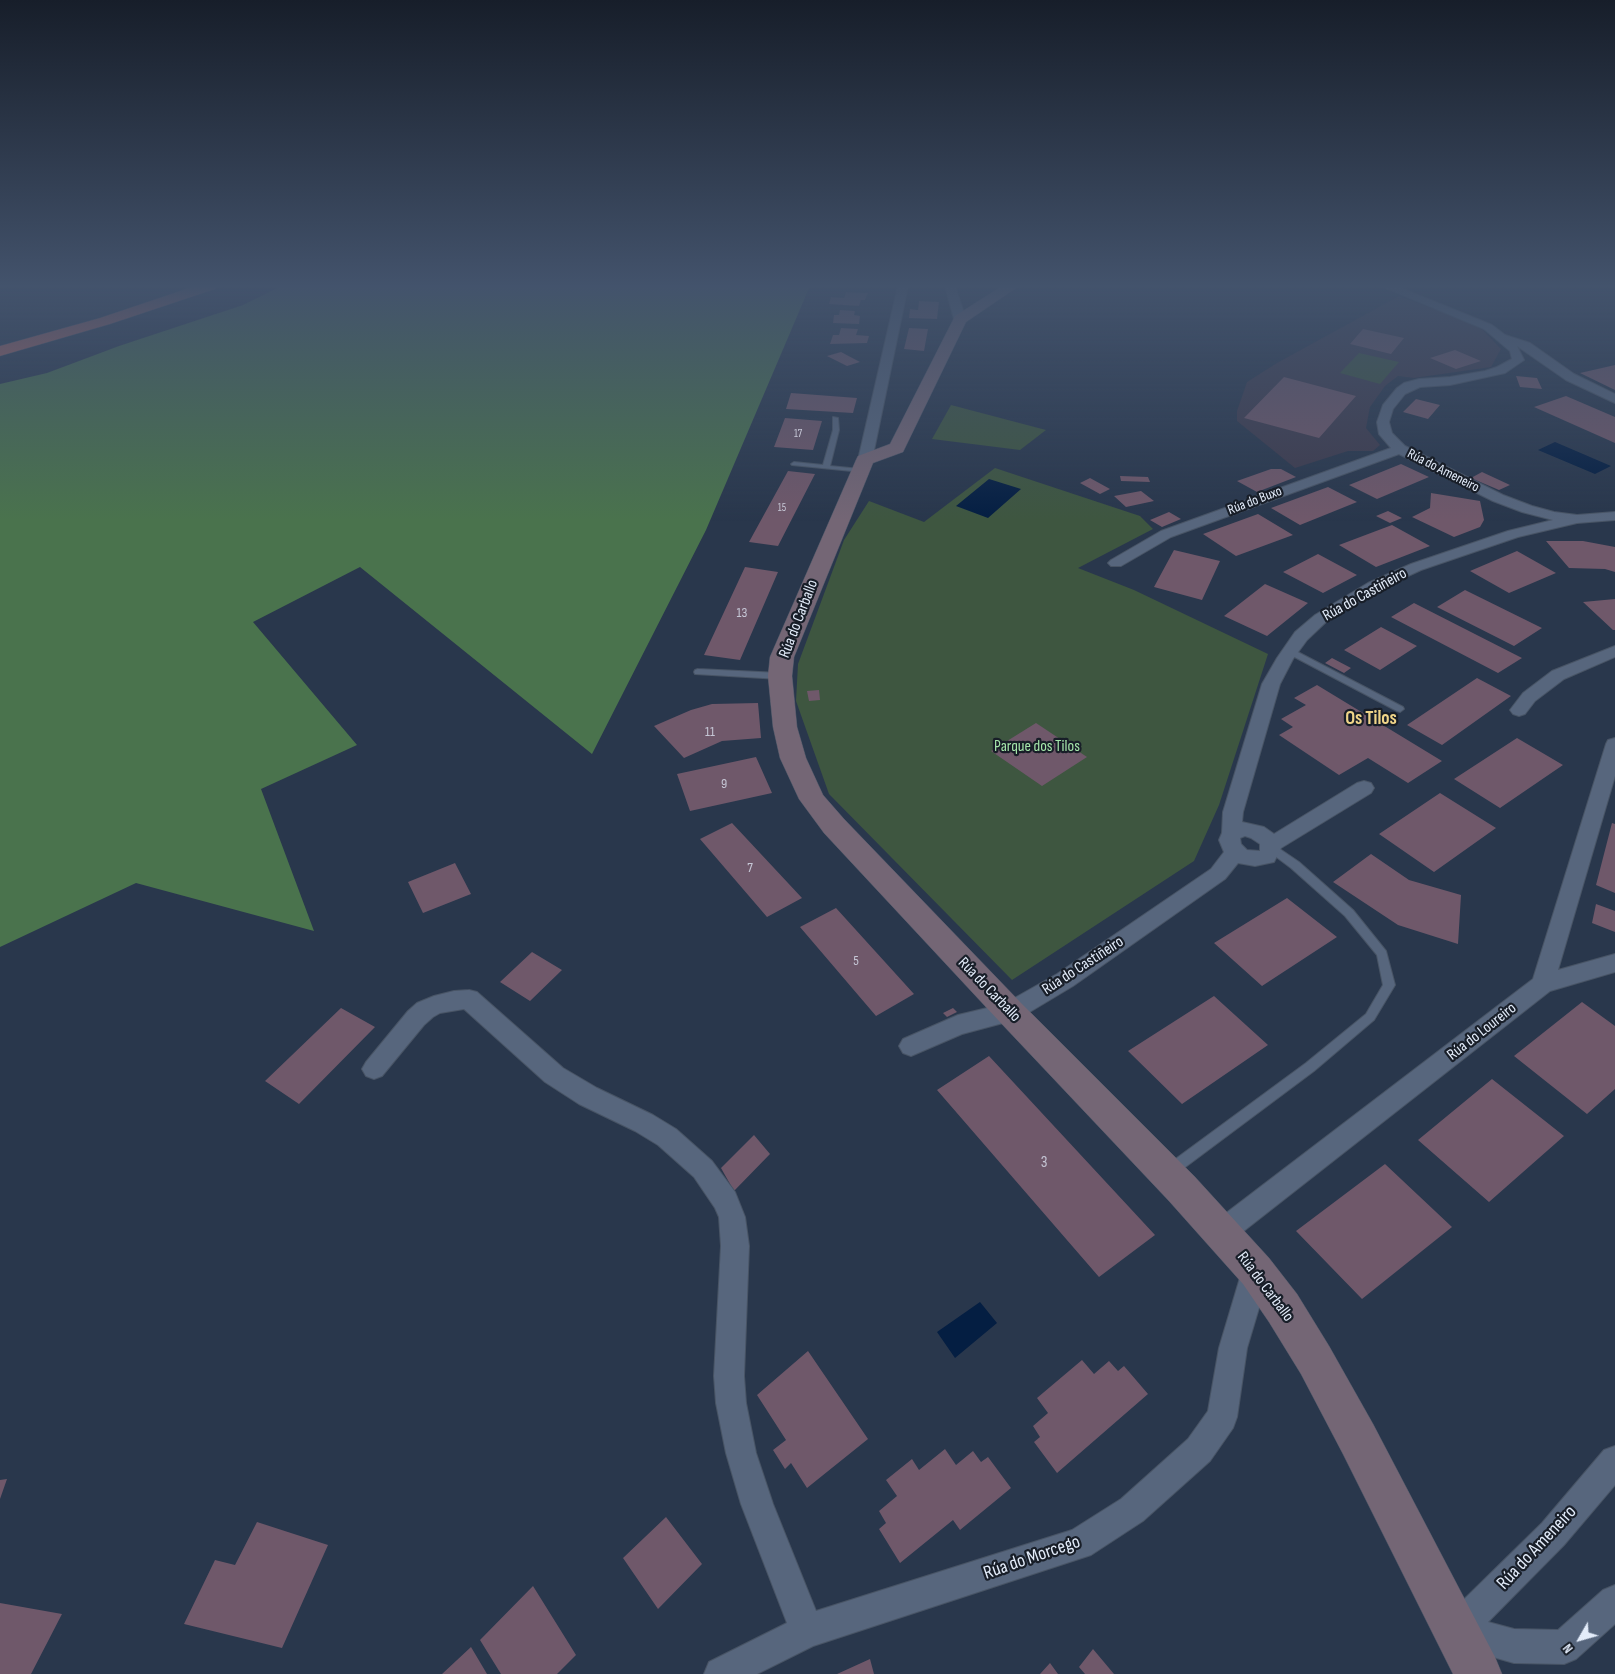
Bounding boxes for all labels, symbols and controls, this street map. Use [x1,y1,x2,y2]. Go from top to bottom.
house number: 17 [794,427,802,441]
street label: Rúa do Ameneiro [1404,446,1482,496]
street label: Rúa do Buxo [1226,483,1284,519]
house number: 15 [778,501,786,515]
street label: Rúa do Castiñeiro [1320,564,1410,626]
street label: Rúa do Carballo [775,577,823,661]
house number: 13 [737,605,747,621]
district label: Os Tilos [1345,708,1397,730]
house number: 11 [705,724,715,740]
park label: Parque dos Tilos [994,737,1080,757]
house number: 9 [721,776,727,792]
house number: 7 [747,860,753,876]
street label: Rúa do Castiñeiro [1039,933,1127,999]
house number: 5 [853,953,859,969]
street label: Rúa do Carballo [954,954,1024,1026]
street label: Rúa do Loureiro [1444,999,1520,1065]
house number: 3 [1041,1153,1047,1173]
street label: Rúa do Carballo [1233,1248,1297,1326]
street label: Rúa do Ameneiro [1492,1501,1582,1595]
street label: Rúa do Morcego [981,1531,1083,1585]
north arrow [1555,1614,1605,1664]
text: N [1559,1640,1577,1657]

